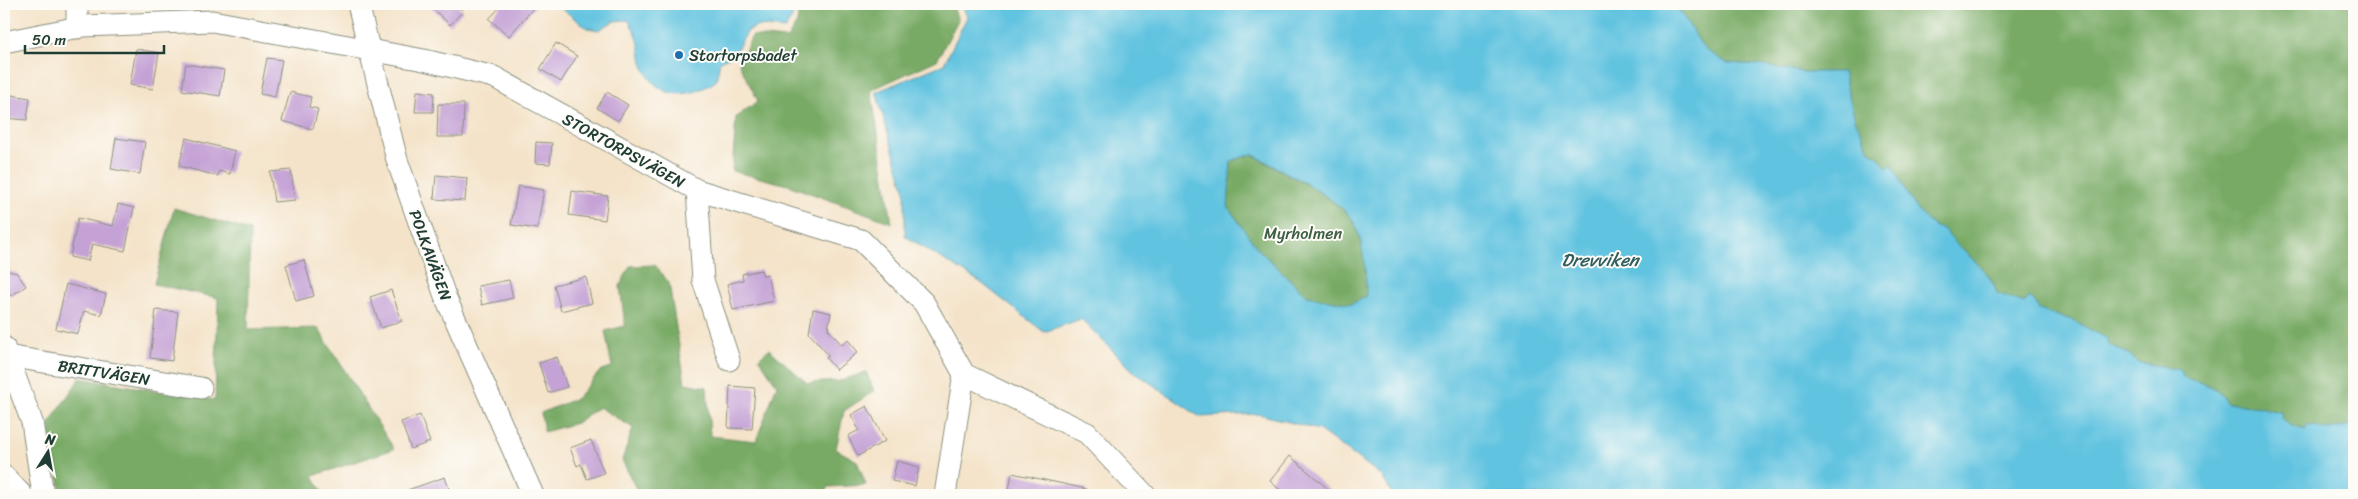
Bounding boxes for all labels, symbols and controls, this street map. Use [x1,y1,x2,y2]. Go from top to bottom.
scale bar [25,22,164,54]
text: 50 m [32,27,67,53]
place label: Stortorpsbadet [689,41,797,70]
marker: Stortorpsbadet [673,49,685,61]
street label: STORTORPSVÄGEN [557,105,691,196]
street label: POLKAVÄGEN [401,205,460,305]
park label: Myrholmen [1264,219,1342,248]
water label: Drevviken [1561,244,1641,276]
street label: BRITTVÄGEN [56,351,152,394]
north arrow [22,426,72,476]
text: N [42,426,58,453]

